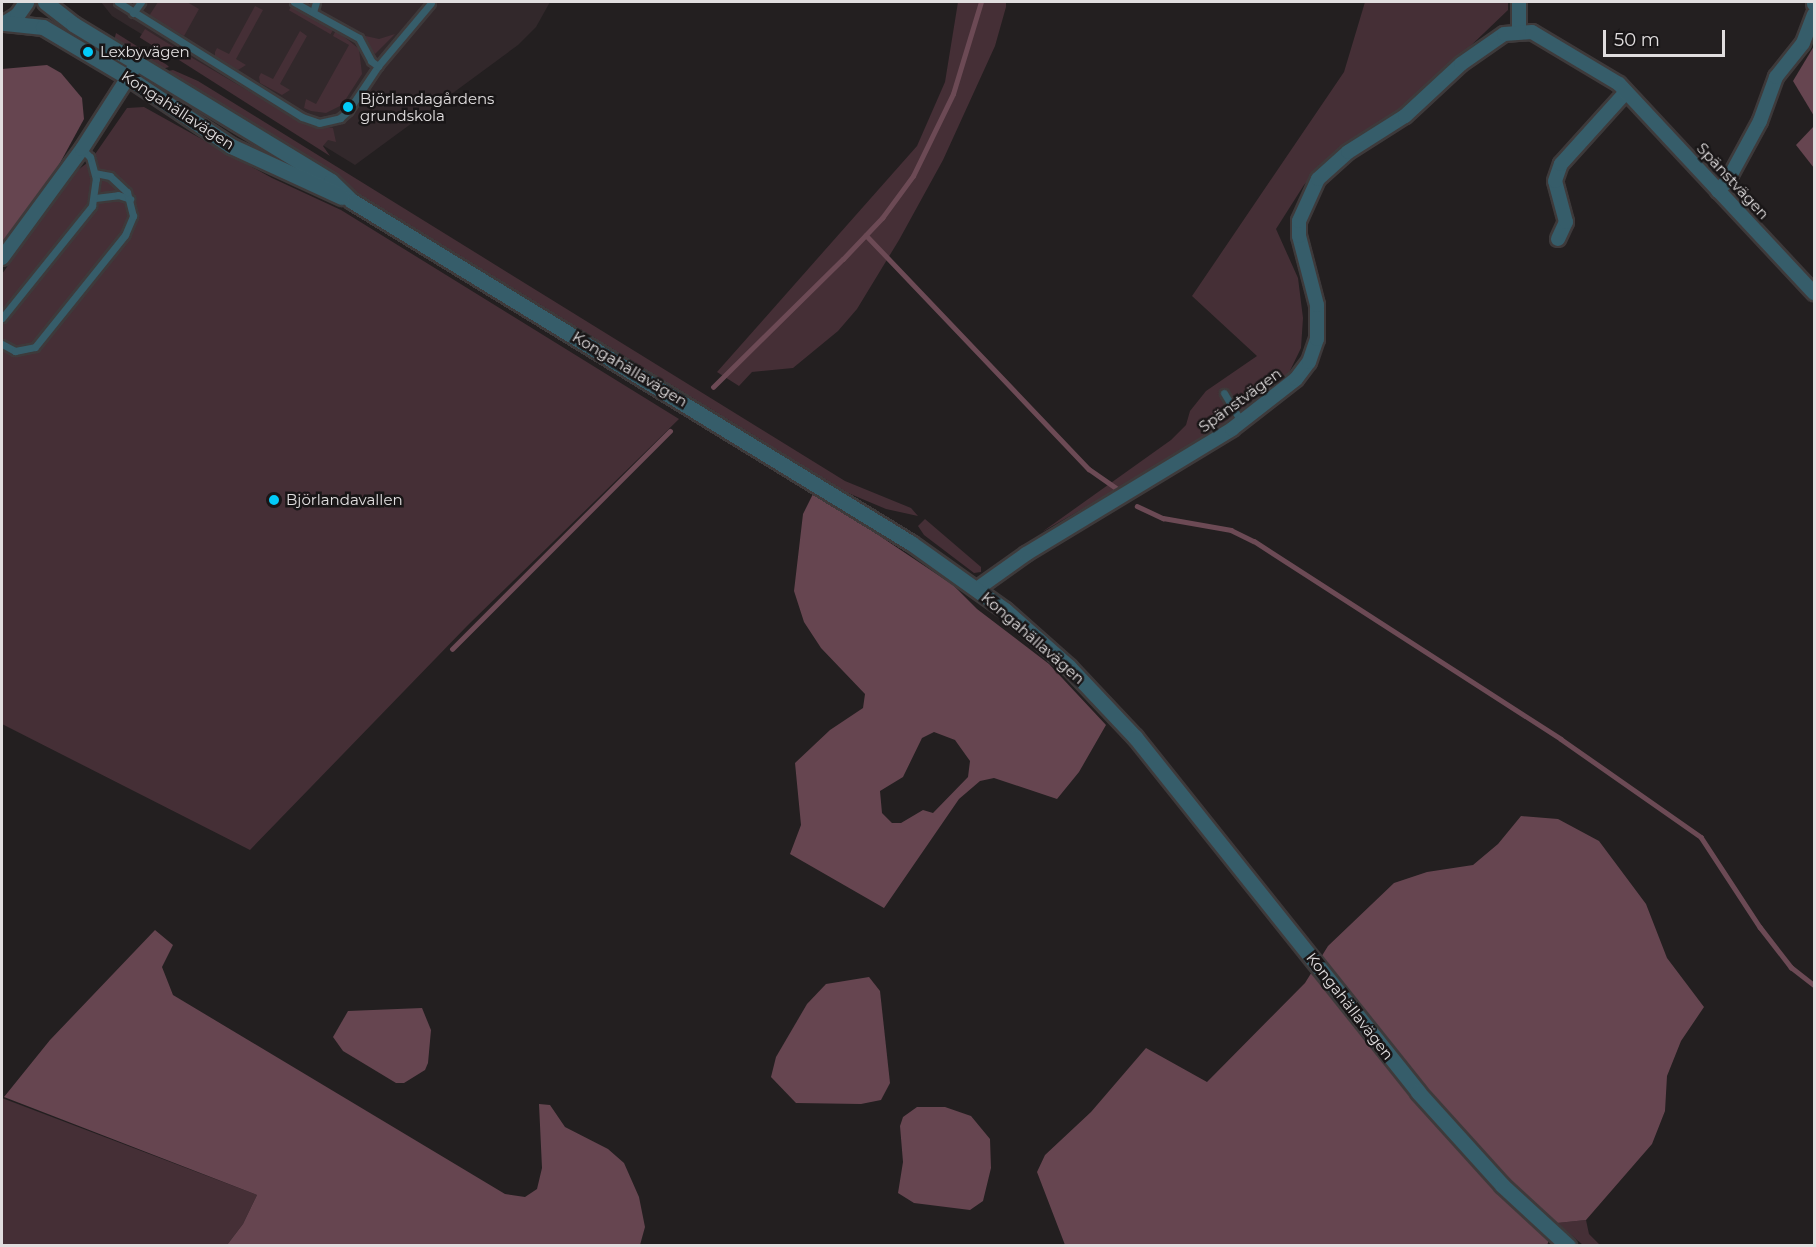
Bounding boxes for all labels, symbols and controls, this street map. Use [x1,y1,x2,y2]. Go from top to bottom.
scale bar [1606,18,1728,56]
text: 50 m [1614,29,1660,51]
place label: Lexbyvägen [100,43,190,61]
marker: Lexbyvägen [81,45,95,59]
street label: Kongahällavägen [118,67,238,153]
place label: Björlandagårdens grundskola [360,89,494,124]
marker: Björlandagårdens grundskola [341,100,355,114]
street label: Spänstvägen [1693,139,1773,223]
street label: Kongahällavägen [569,328,691,410]
street label: Spänstvägen [1195,364,1285,436]
place label: Björlandavallen [286,491,403,509]
marker: Björlandavallen [267,493,281,507]
street label: Kongahällavägen [978,588,1088,688]
street label: Kongahällavägen [1303,949,1397,1063]

